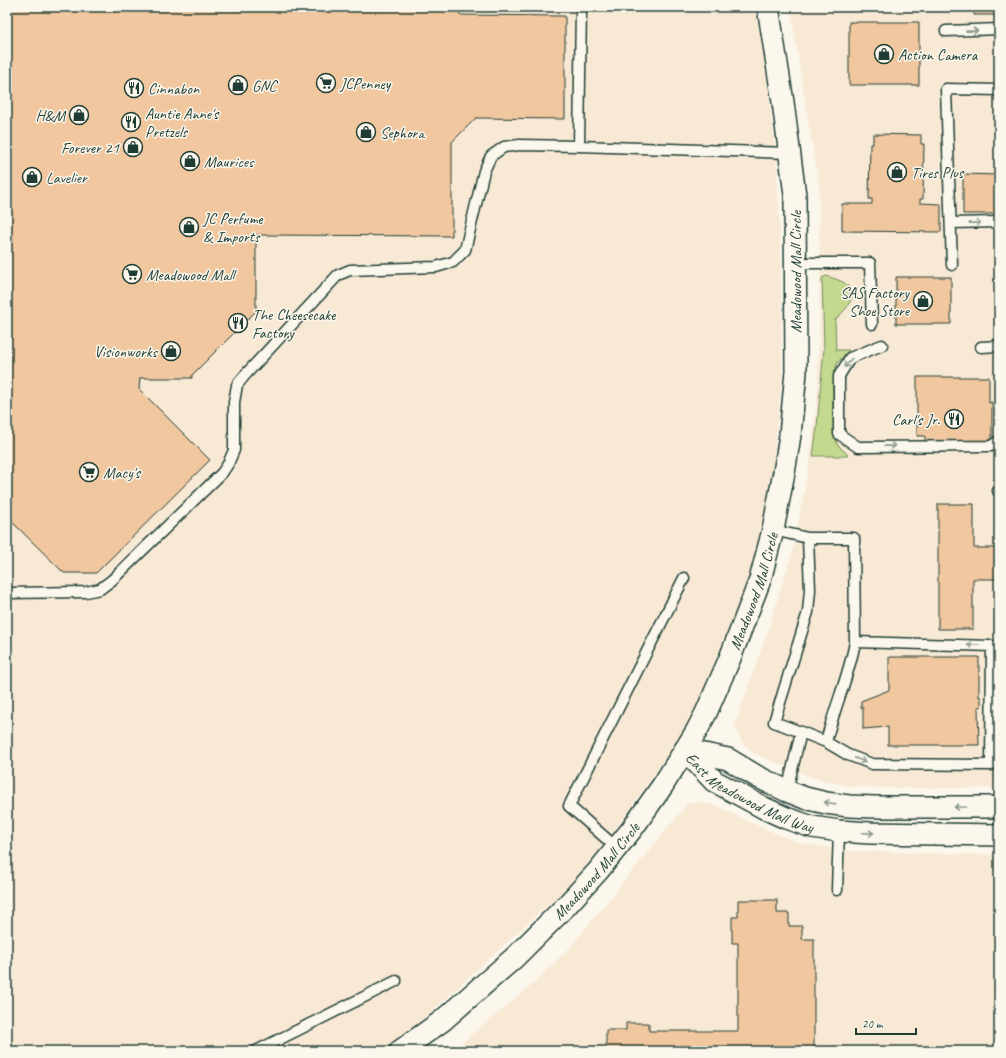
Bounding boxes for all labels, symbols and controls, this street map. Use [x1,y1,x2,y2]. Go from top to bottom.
one-way arrow [965,27,978,35]
shop icon: Action Camera [873,43,895,65]
place label: Action Camera [898,45,979,65]
supermarket icon: JCPenney [315,72,337,94]
shop icon: GNC [227,74,249,96]
place label: JCPenney [339,74,392,94]
place label: GNC [252,76,279,96]
restaurant icon: Cinnabon [123,77,145,99]
place label: Cinnabon [148,79,200,99]
shop icon: H&M [68,104,90,126]
place label: Auntie Anne's Pretzels [145,104,220,142]
place label: H&M [35,106,66,126]
restaurant icon: Auntie Anne's Pretzels [120,111,142,133]
shop icon: Sephora [355,121,377,143]
place label: Sephora [380,123,425,143]
shop icon: Forever 21 [122,136,144,158]
place label: Forever 21 [61,138,120,158]
shop icon: Maurices [179,150,201,172]
place label: Maurices [204,152,255,172]
shop icon: Tires Plus [886,161,908,183]
place label: Tires Plus [911,163,965,183]
shop icon: Lavelier [21,166,43,188]
place label: Lavelier [46,168,88,188]
place label: JC Perfume & Imports [202,209,264,247]
street label: Meadowood Mall Circle [786,209,806,333]
shop icon: JC Perfume & Imports [178,216,200,238]
one-way arrow [968,219,981,227]
supermarket icon: Meadowood Mall [121,263,143,285]
place label: Meadowood Mall [146,265,238,285]
place label: SAS Factory Shoe Store [840,283,911,321]
shop icon: SAS Factory Shoe Store [912,290,934,312]
place label: The Cheesecake Factory [252,305,337,343]
restaurant icon: The Cheesecake Factory [227,312,249,334]
shop icon: Visionworks [160,340,182,362]
place label: Visionworks [94,342,159,362]
one-way arrow [844,357,852,368]
restaurant icon: Carl's Jr. [943,408,965,430]
place label: Carl's Jr. [892,410,941,430]
one-way arrow [883,442,896,450]
supermarket icon: Macy's [78,461,100,483]
place label: Macy's [103,463,142,483]
street label: Meadowood Mall Circle [725,529,783,653]
one-way arrow [967,641,980,649]
street label: East Meadowood Mall Way [681,748,817,838]
one-way arrow [854,757,866,765]
one-way arrow [824,799,837,807]
one-way arrow [954,803,967,811]
street label: Meadowood Mall Circle [549,818,645,924]
one-way arrow [861,829,874,836]
scale bar [856,1010,916,1036]
text: 20 m [862,1016,884,1032]

